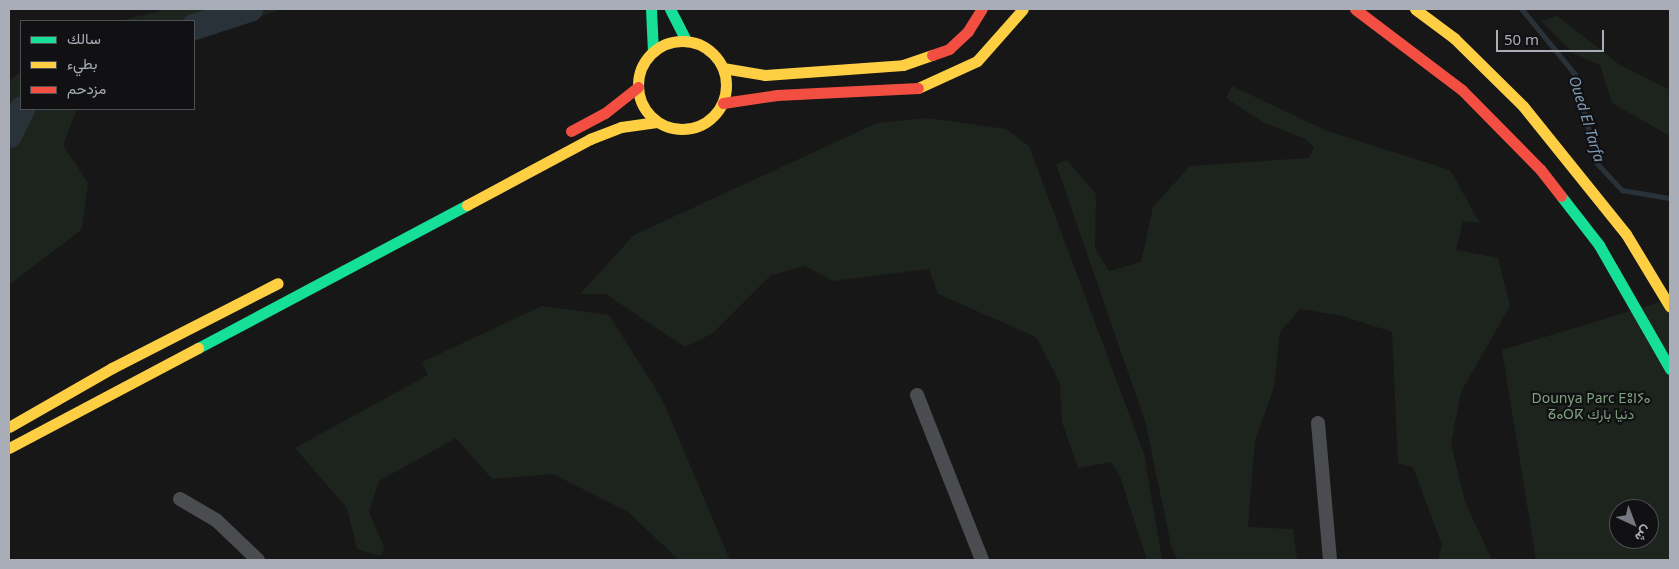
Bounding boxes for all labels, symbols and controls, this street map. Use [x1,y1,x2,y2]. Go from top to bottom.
legend [20,20,195,110]
scale bar [1499,20,1606,52]
text: سالك [67,28,101,48]
text: 50 m [1504,29,1539,49]
text: بطيء [67,53,97,73]
water label: Oued El Tarfa [1565,74,1609,164]
text: مزدحم [67,78,106,98]
park label: Dounya Parc ⴹⵓⵏⵢⴰ ⵒⴰⵔⴽ دنيا بارك [1532,390,1650,422]
north arrow [1609,499,1659,549]
text: ش [1631,522,1657,547]

